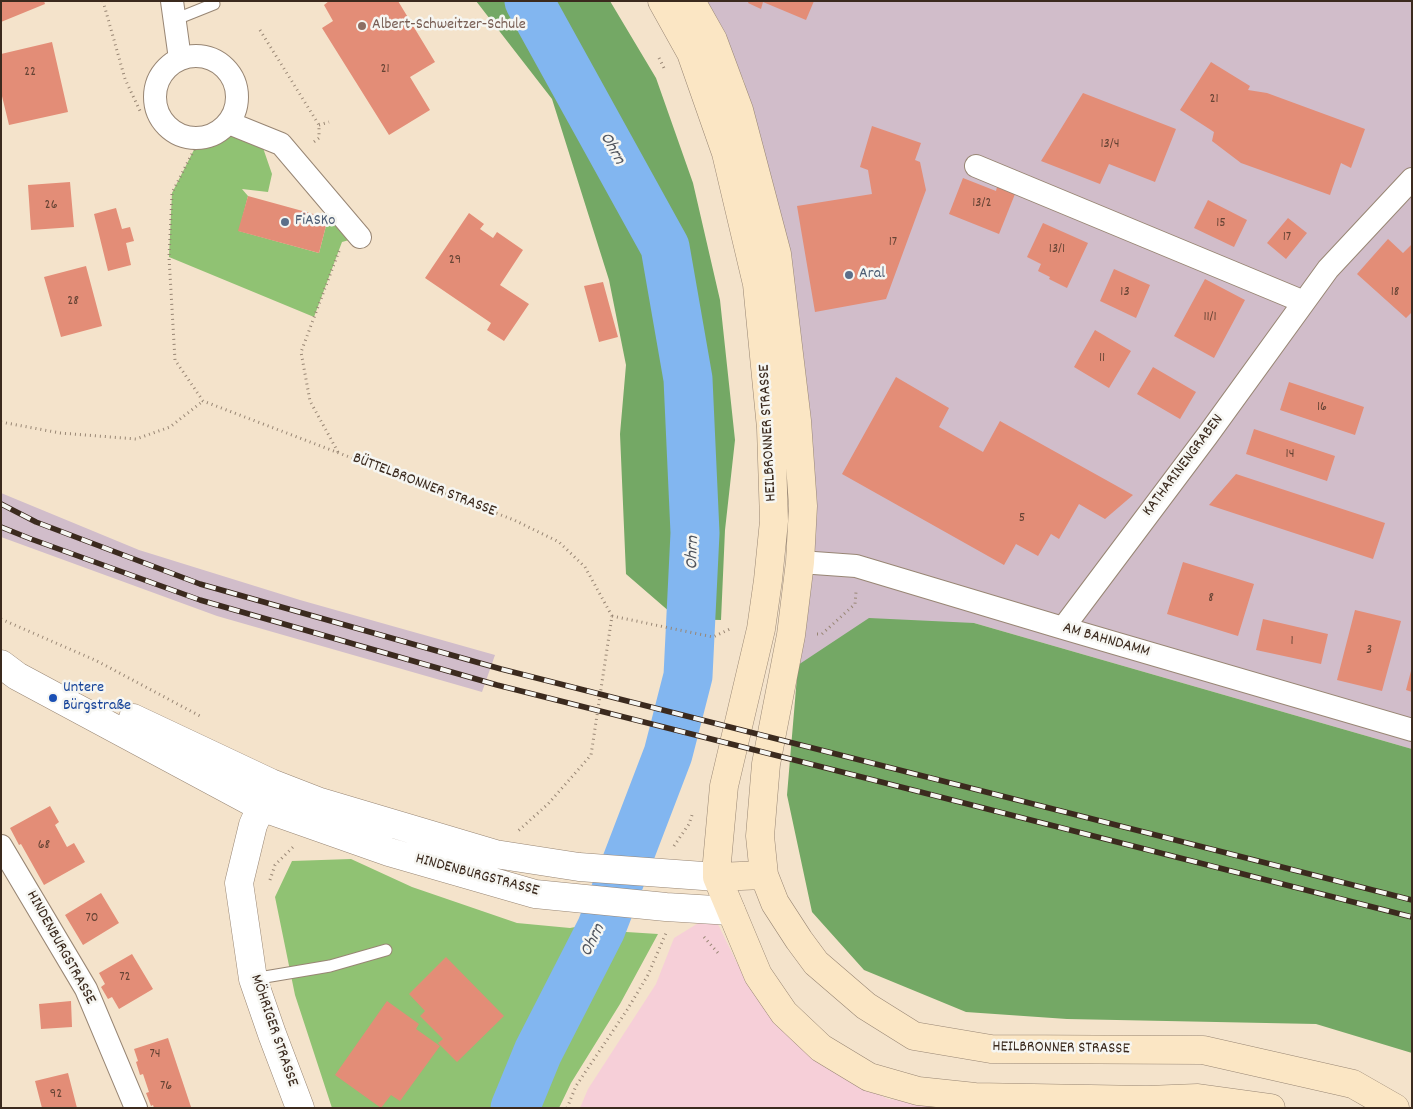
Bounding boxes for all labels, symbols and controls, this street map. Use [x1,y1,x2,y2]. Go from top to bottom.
place label: Albert-Schweitzer-Schule [372,16,526,36]
marker: Albert-Schweitzer-Schule [356,20,368,32]
house number: 21 [380,62,390,78]
house number: 22 [24,65,36,81]
house number: 21 [1209,92,1219,108]
water label: Ohrn [593,129,629,169]
house number: 13/4 [1100,137,1120,153]
house number: 13/2 [972,196,992,212]
house number: 26 [45,198,57,214]
place label: FiASKo [295,212,335,232]
marker: FiASKo [279,216,291,228]
house number: 15 [1216,216,1226,232]
house number: 17 [1283,230,1291,246]
house number: 17 [889,235,897,251]
house number: 13/1 [1049,242,1065,258]
house number: 29 [449,253,461,269]
place label: Aral [859,265,885,285]
marker: Aral [843,269,855,281]
house number: 13 [1120,285,1130,301]
house number: 18 [1391,285,1399,301]
house number: 28 [67,294,79,310]
house number: 11/1 [1203,310,1217,326]
house number: 11 [1099,351,1105,367]
street label: HEILBRONNER STRASSE [756,364,782,502]
house number: 16 [1317,400,1327,416]
street label: KATHARINENGRABEN [1139,411,1229,521]
house number: 14 [1286,447,1294,463]
street label: BÜTTELBRONNER STRASSE [350,450,498,522]
house number: 5 [1019,511,1025,527]
water label: Ohrn [683,536,705,570]
house number: 8 [1208,591,1214,607]
street label: AM BAHNDAMM [1060,619,1152,663]
house number: 1 [1290,634,1294,650]
house number: 3 [1366,643,1372,659]
place label: Untere Bürgstraße [63,679,131,717]
marker: Untere Bürgstraße [47,692,59,704]
house number: 68 [38,838,50,854]
street label: HINDENBURGSTRASSE [413,850,541,902]
street label: HINDENBURGSTRASSE [21,888,99,1008]
house number: 70 [86,911,98,927]
water label: Ohrn [577,921,611,961]
house number: 72 [119,970,131,986]
street label: MÖHRIGER STRASSE [245,972,301,1090]
street label: HEILBRONNER STRASSE [992,1038,1130,1060]
house number: 74 [149,1047,161,1063]
house number: 76 [160,1079,172,1095]
house number: 92 [50,1087,62,1103]

